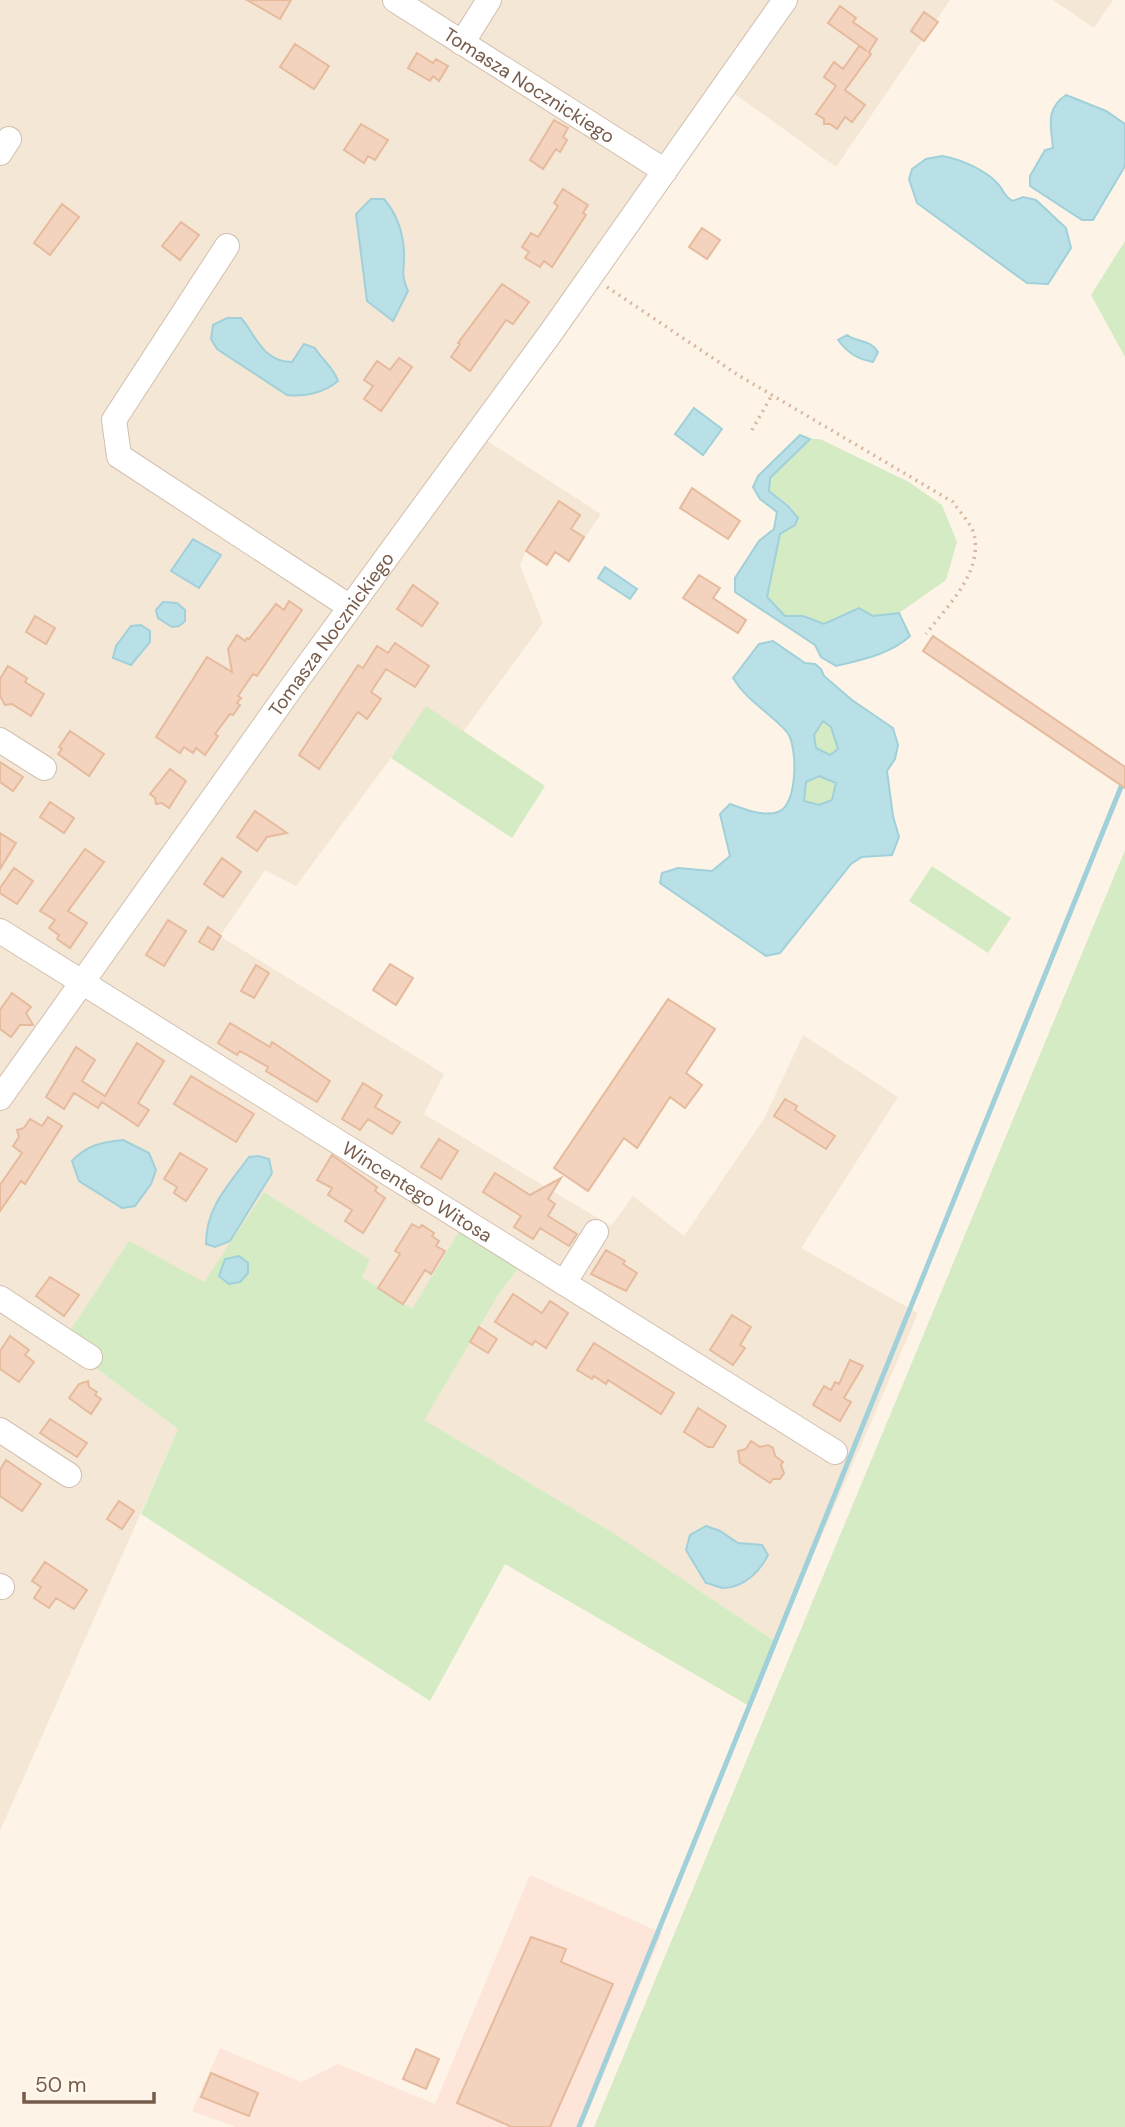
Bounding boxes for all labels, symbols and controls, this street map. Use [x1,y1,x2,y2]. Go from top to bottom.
street label: Tomasza Nocznickiego [439,22,619,149]
street label: Tomasza Nocznickiego [263,547,400,721]
street label: Wincentego Witosa [337,1136,497,1248]
scale bar [24,2060,154,2104]
text: 50 m [35,2071,86,2099]

